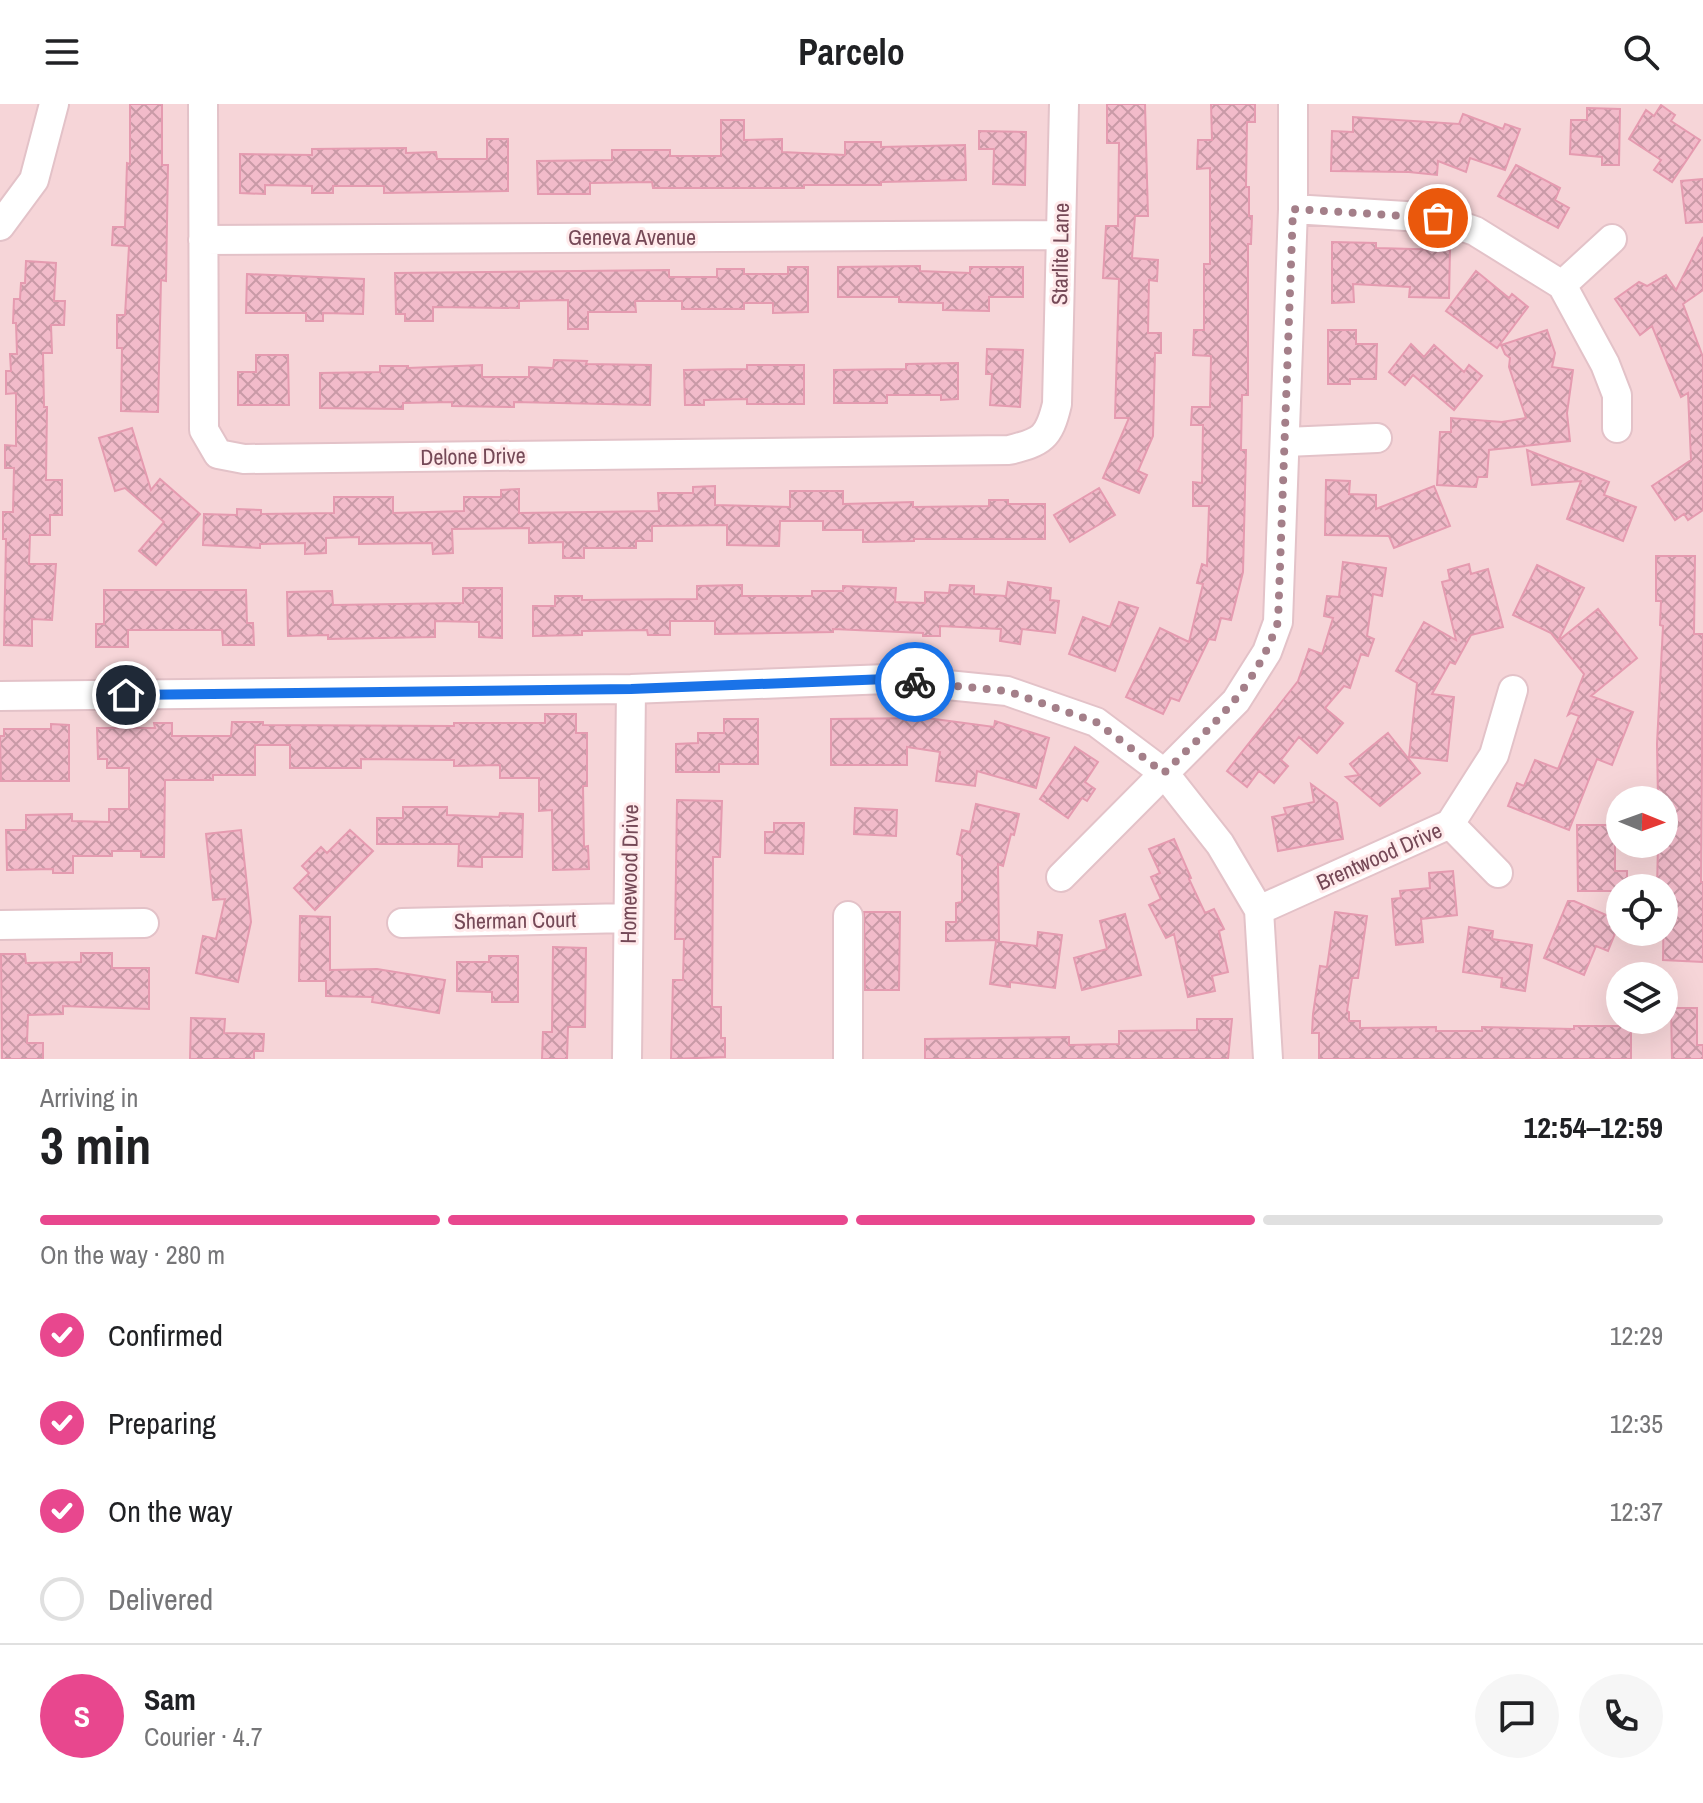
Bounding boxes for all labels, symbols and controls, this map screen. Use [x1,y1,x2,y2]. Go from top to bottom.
text: Parcelo [798,28,905,76]
icon: menu [40,30,84,74]
icon: search [1619,30,1663,74]
pin [1404,184,1472,252]
icon: bag [1416,196,1460,240]
street label: Starlite Lane [1044,203,1076,305]
street label: Geneva Avenue [568,222,696,252]
street label: Delone Drive [420,440,526,472]
courier [875,642,955,722]
icon: bike [893,660,937,704]
pin [92,661,160,729]
icon: home [104,673,148,717]
north arrow [1606,786,1678,858]
map controls [1606,786,1678,1034]
street label: Homewood Drive [613,804,645,944]
street label: Brentwood Drive [1312,815,1446,897]
button: locate [1606,874,1678,946]
street label: Sherman Court [454,904,576,936]
button: layers [1606,962,1678,1034]
text: Arriving in [40,1080,138,1115]
text: 12:54–12:59 [1524,1107,1663,1147]
text: 3 min [40,1110,151,1180]
text: On the way · 280 m [40,1237,225,1272]
icon: check [40,1313,84,1357]
text: Confirmed [108,1315,223,1355]
text: 12:29 [1610,1318,1663,1353]
icon: check [40,1401,84,1445]
text: Preparing [108,1403,216,1443]
text: 12:35 [1610,1406,1663,1441]
icon: check [40,1489,84,1533]
text: On the way [108,1491,232,1531]
text: 12:37 [1610,1494,1663,1529]
text: Delivered [108,1579,213,1619]
button: chat [1475,1674,1559,1758]
button: phone [1579,1674,1663,1758]
text: Sam [144,1679,196,1719]
text: S [74,1696,90,1736]
text: Courier · 4.7 [144,1719,263,1754]

